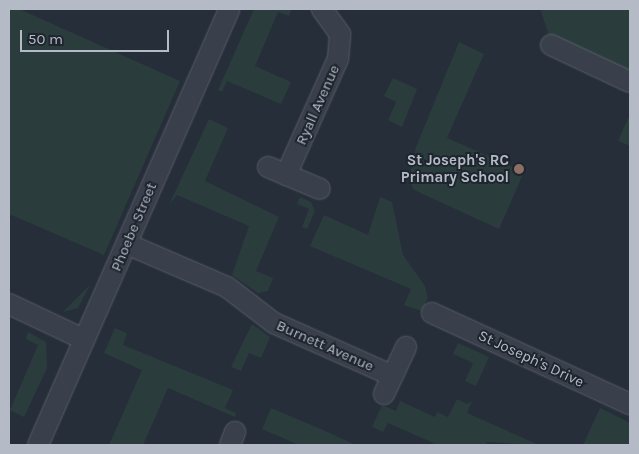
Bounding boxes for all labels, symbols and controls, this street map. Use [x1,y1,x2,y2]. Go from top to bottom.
scale bar [22,20,171,52]
text: 50 m [28,30,63,48]
street label: Ryall Avenue [292,62,344,148]
place label: St Joseph's RC Primary School [401,151,509,186]
marker: St Joseph's RC Primary School [513,163,525,175]
street label: Phoebe Street [107,180,161,274]
street label: Burnett Avenue [273,316,377,376]
street label: St Joseph's Drive [475,327,587,391]

